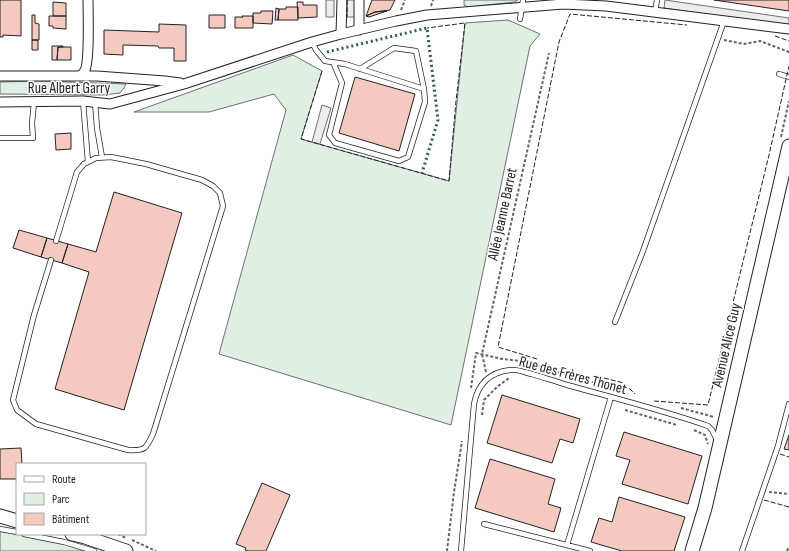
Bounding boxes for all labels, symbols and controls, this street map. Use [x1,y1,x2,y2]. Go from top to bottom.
street label: Rue Albert Garry [28,79,110,98]
street label: Allée Jeanne Barret [483,166,522,263]
street label: Avenue Alice Guy [707,301,745,390]
street label: Rue des Frères Thonet [517,352,629,399]
legend [16,463,146,535]
text: Route [52,472,76,487]
text: Parc [52,492,70,507]
text: Bâtiment [52,512,90,527]

